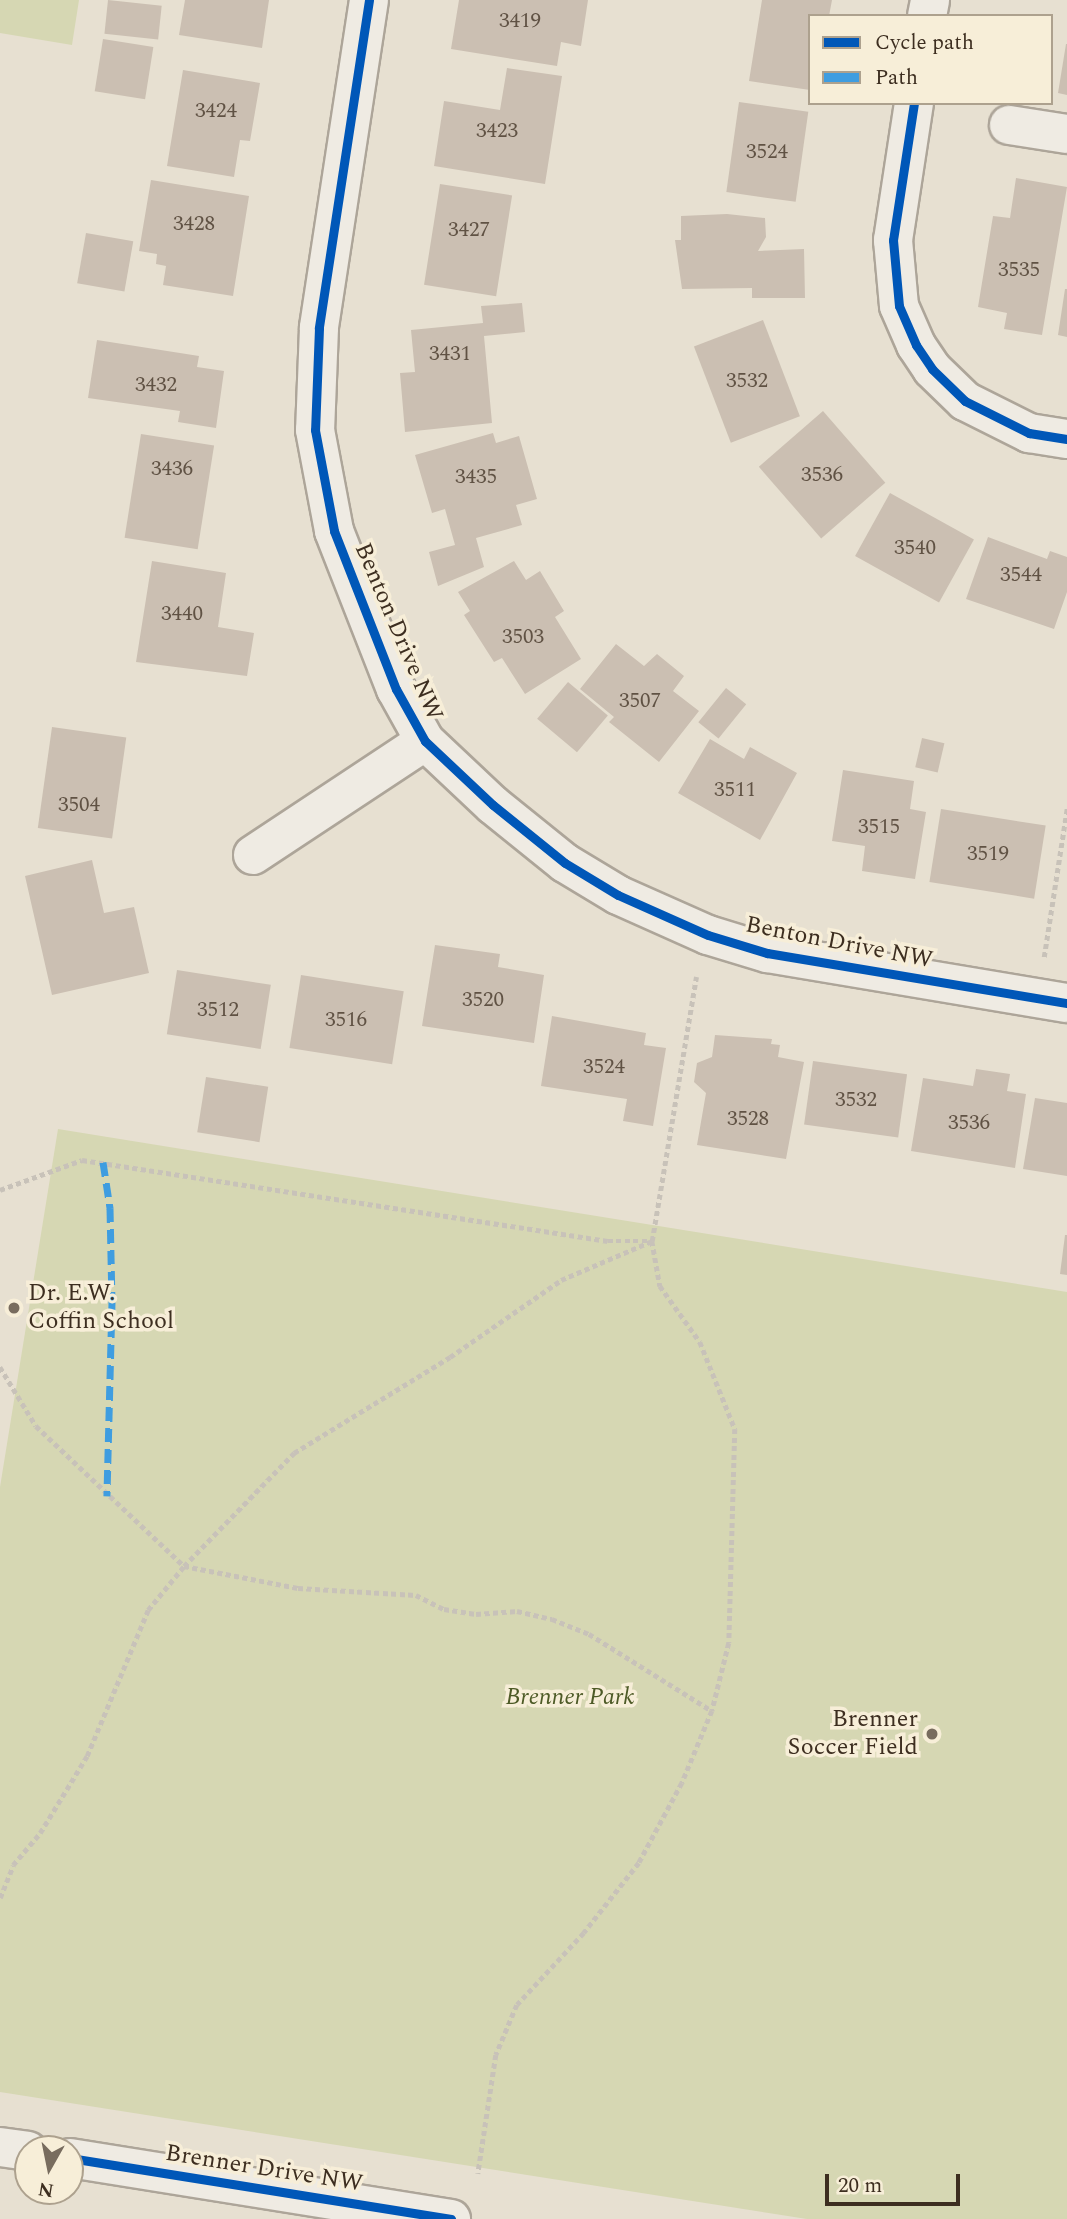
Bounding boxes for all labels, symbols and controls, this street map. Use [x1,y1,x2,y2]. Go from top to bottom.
house number: 3419 [499,8,541,34]
legend [808,14,1053,105]
text: Cycle path [875,27,974,59]
text: Path [875,62,918,94]
house number: 3424 [195,98,237,124]
house number: 3423 [476,118,518,144]
house number: 3524 [746,139,788,165]
house number: 3428 [173,211,215,237]
house number: 3427 [448,217,490,243]
house number: 3535 [998,257,1040,283]
house number: 3431 [429,341,471,367]
house number: 3532 [726,368,768,394]
house number: 3432 [135,372,177,398]
house number: 3436 [151,456,193,482]
house number: 3536 [801,462,843,488]
house number: 3435 [455,464,497,490]
house number: 3540 [894,535,936,561]
street label: Benton Drive NW [348,539,448,725]
house number: 3544 [1000,562,1042,588]
house number: 3440 [161,601,203,627]
house number: 3503 [502,624,544,650]
house number: 3507 [619,688,661,714]
house number: 3511 [714,777,756,803]
house number: 3504 [58,792,100,818]
house number: 3515 [858,814,900,840]
house number: 3519 [967,841,1009,867]
street label: Benton Drive NW [743,911,935,975]
house number: 3520 [462,987,504,1013]
house number: 3512 [197,997,239,1023]
house number: 3516 [325,1007,367,1033]
house number: 3524 [583,1054,625,1080]
house number: 3532 [835,1087,877,1113]
house number: 3528 [727,1106,769,1132]
house number: 3536 [948,1110,990,1136]
place label: Dr. E.W. Coffin School [28,1280,174,1336]
marker: Dr. E.W. Coffin School [6,1300,22,1316]
park label: Brenner Park [506,1684,634,1712]
place label: Brenner Soccer Field [787,1706,918,1762]
marker: Brenner Soccer Field [924,1726,940,1742]
north arrow [14,2135,84,2205]
street label: Brenner Drive NW [163,2139,365,2199]
scale bar [829,2160,964,2204]
text: 20 m [838,2170,882,2202]
text: N [36,2174,56,2205]

